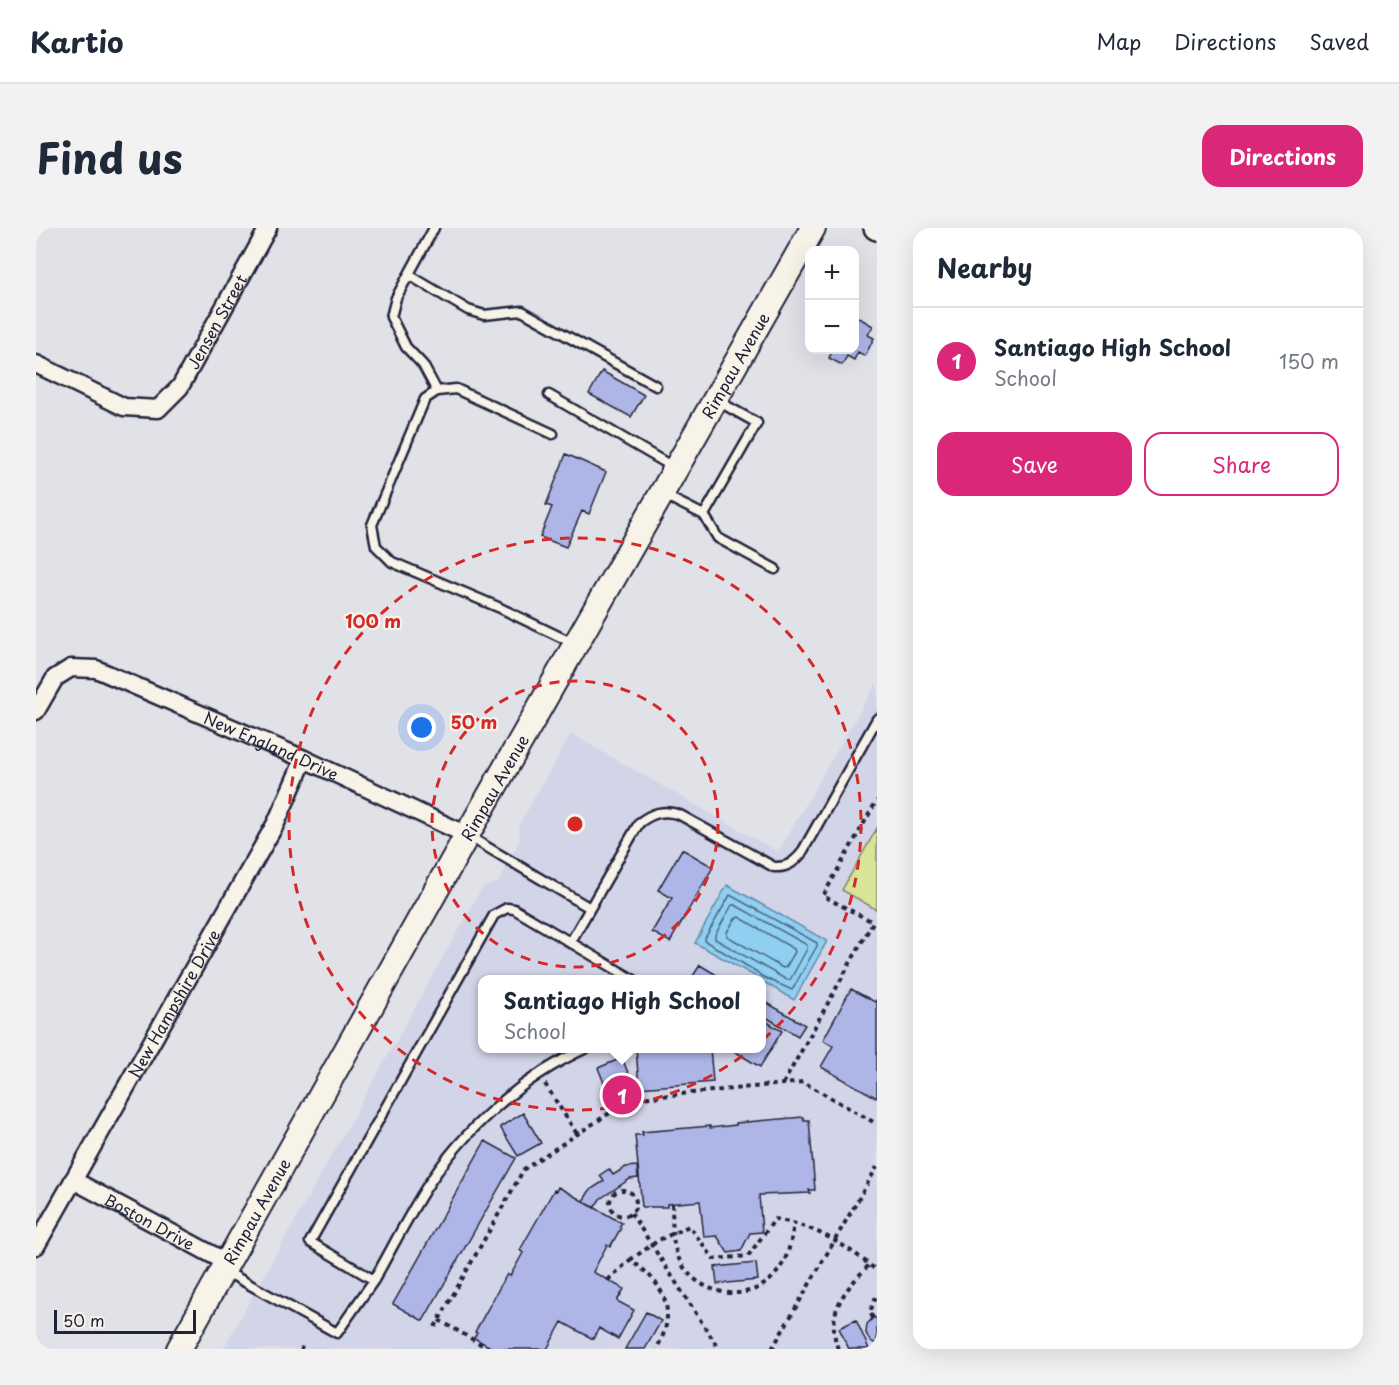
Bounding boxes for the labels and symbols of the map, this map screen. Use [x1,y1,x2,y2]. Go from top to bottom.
street label: Jensen Street [180,269,252,373]
street label: Rimpau Avenue [695,307,775,423]
text: 100 m [345,607,401,634]
street label: New England Drive [200,705,343,786]
text: 50 m [451,708,497,735]
your location [407,713,436,742]
street label: Rimpau Avenue [454,730,534,845]
centre of rings [565,814,585,834]
street label: New Hampshire Drive [122,925,225,1082]
pin: 1 [602,1072,642,1118]
street label: Rimpau Avenue [217,1153,296,1269]
street label: Boston Drive [100,1187,199,1255]
scale bar [54,1307,196,1334]

